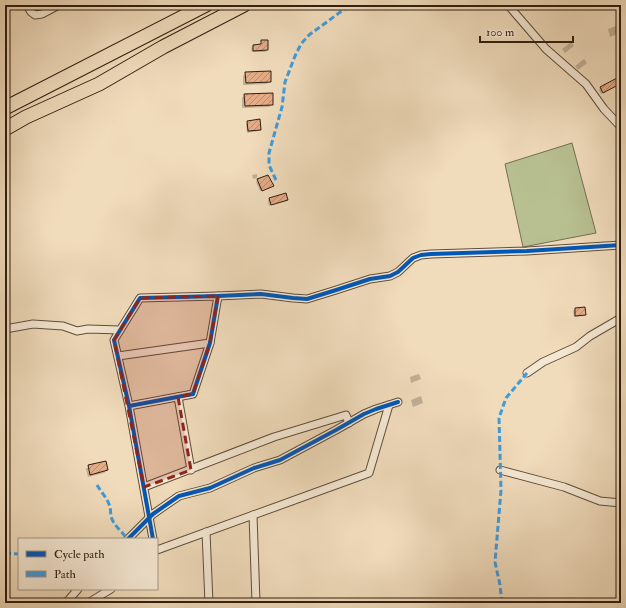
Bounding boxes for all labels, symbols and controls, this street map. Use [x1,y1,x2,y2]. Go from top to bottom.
scale bar [480,18,573,44]
text: 100 m [486,25,515,40]
legend [18,538,158,590]
text: Cycle path [54,547,105,562]
text: Path [54,567,77,582]

